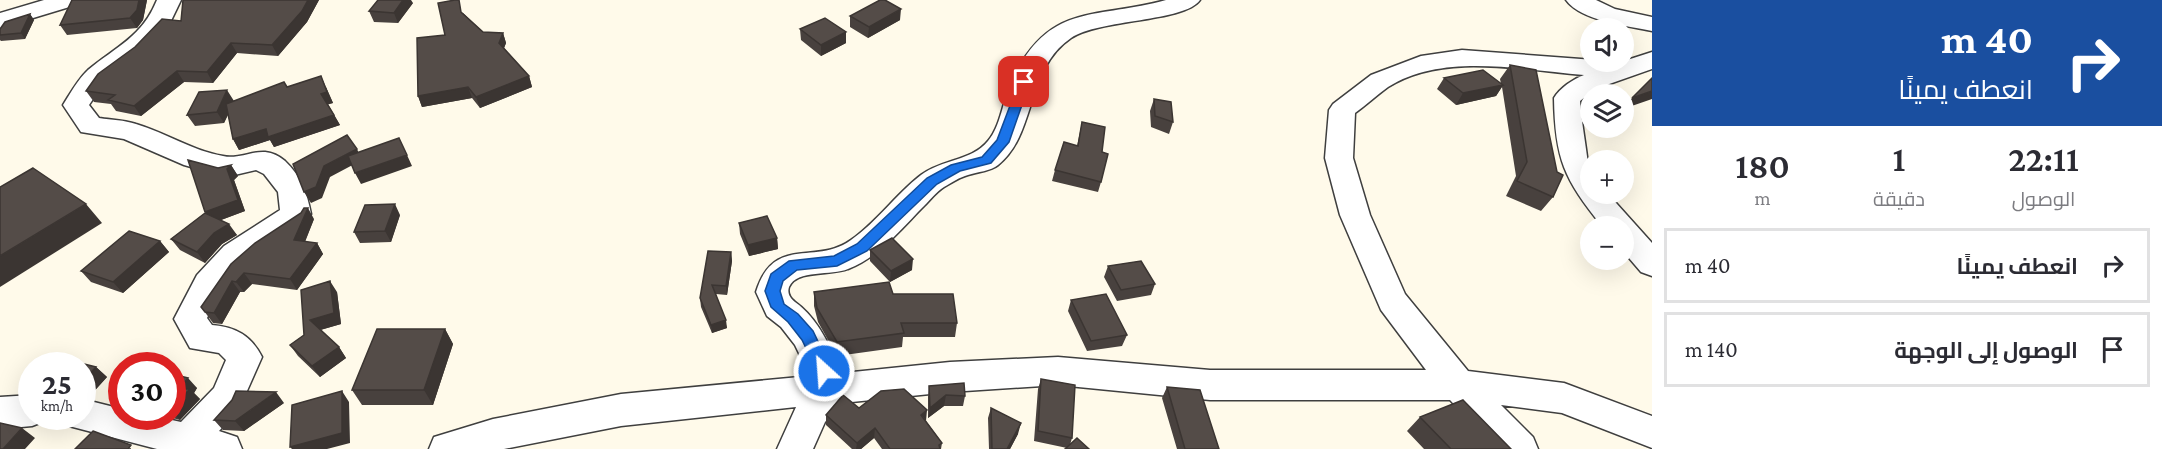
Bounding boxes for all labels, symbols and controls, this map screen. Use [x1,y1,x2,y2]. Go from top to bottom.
text: 40 m [1941,15,2033,62]
map controls [1580,18,1634,270]
button: sound [1580,18,1634,72]
icon: right [2054,24,2132,102]
pin [998,56,1049,107]
icon: arrive [1007,65,1040,98]
text: انعطف يمينًا [1898,75,2033,105]
button: layers [1580,84,1634,138]
text: 1 [1893,139,1905,179]
text: 22:11 [2008,139,2079,179]
text: 180 [1735,146,1790,186]
button: + [1580,150,1634,204]
text: m [1754,187,1771,209]
text: دقيقة [1873,188,1925,210]
text: الوصول [2012,188,2075,210]
button: − [1580,216,1634,270]
icon: right [2096,249,2129,282]
text: 40 m [1685,253,1731,278]
text: انعطف يمينًا [1956,254,2078,279]
icon: arrive [2096,333,2129,366]
text: 140 m [1685,337,1738,362]
text: الوصول إلى الوجهة [1894,338,2078,363]
position arrow [792,339,856,403]
speed limit sign: 30 [108,352,186,430]
text: 25 [42,367,72,400]
text: km/h [41,398,73,414]

